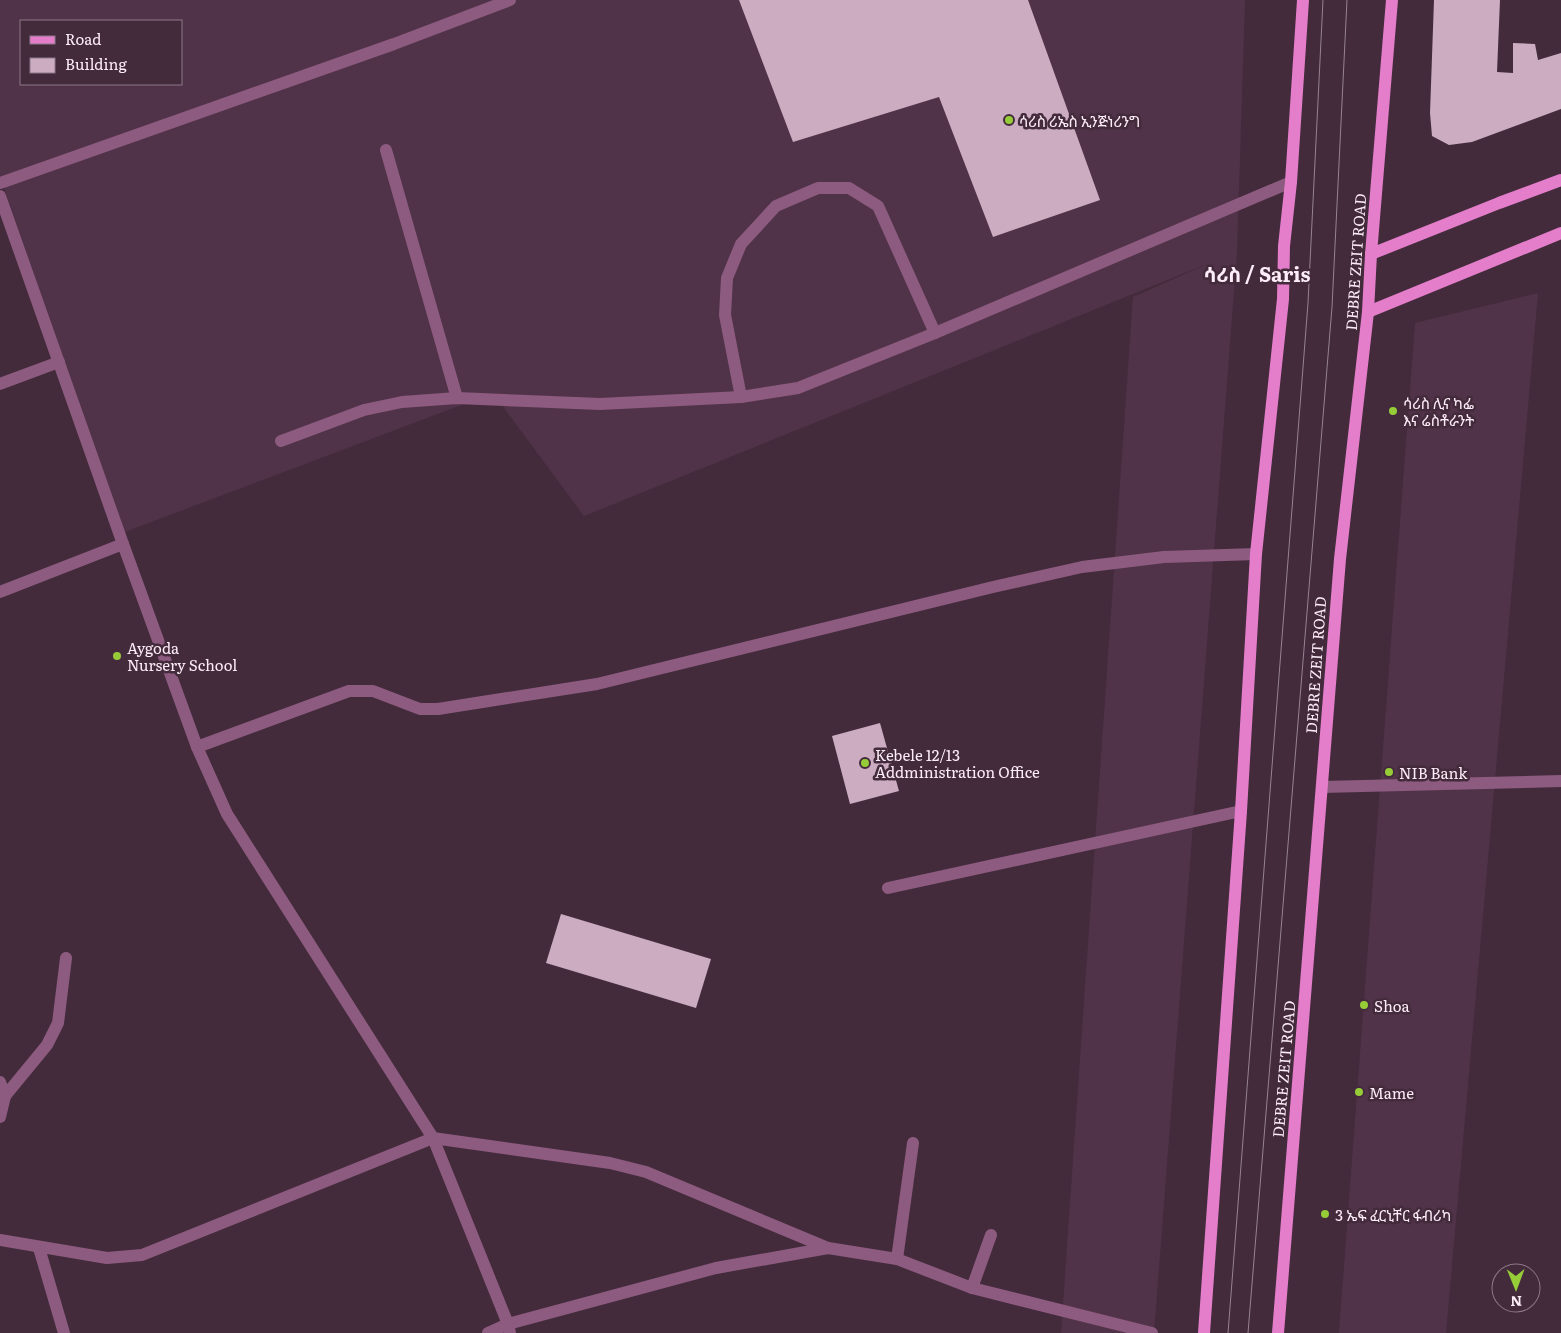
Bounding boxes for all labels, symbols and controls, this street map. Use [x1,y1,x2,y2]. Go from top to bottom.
legend [20,20,182,85]
text: Road [65,27,101,50]
text: Building [65,52,127,75]
place label: ሳሪስ ሪኤስ ኢንጅነሪንግ [1019,109,1140,132]
marker: ሳሪስ ሪኤስ ኢንጅነሪንግ [1003,114,1015,126]
street label: DEBRE ZEIT ROAD [1339,193,1371,331]
district label: ሳሪስ / Saris [1203,258,1311,288]
place label: ሳሪስ ሊና ካፌ እና ሬስቶራንት [1403,391,1474,431]
marker: ሳሪስ ሊና ካፌ እና ሬስቶራንት [1387,405,1399,417]
street label: DEBRE ZEIT ROAD [1299,596,1331,734]
place label: Aygoda Nursery School [127,636,237,676]
marker: Aygoda Nursery School [111,650,123,662]
place label: Kebele 12/13 Addministration Office [875,743,1040,783]
marker: Kebele 12/13 Addministration Office [859,757,871,769]
place label: NIB Bank [1399,761,1468,784]
marker: NIB Bank [1383,766,1395,778]
place label: Shoa [1374,994,1411,1017]
marker: Shoa [1358,999,1370,1011]
street label: DEBRE ZEIT ROAD [1266,1000,1300,1138]
place label: Mame [1369,1081,1414,1104]
marker: Mame [1353,1086,1365,1098]
place label: 3 ኤፍ ፈርኒቸር ፋብሪካ [1335,1203,1451,1226]
marker: 3 ኤፍ ፈርኒቸር ፋብሪካ [1319,1208,1331,1220]
north arrow [1491,1263,1541,1313]
text: N [1510,1292,1522,1312]

